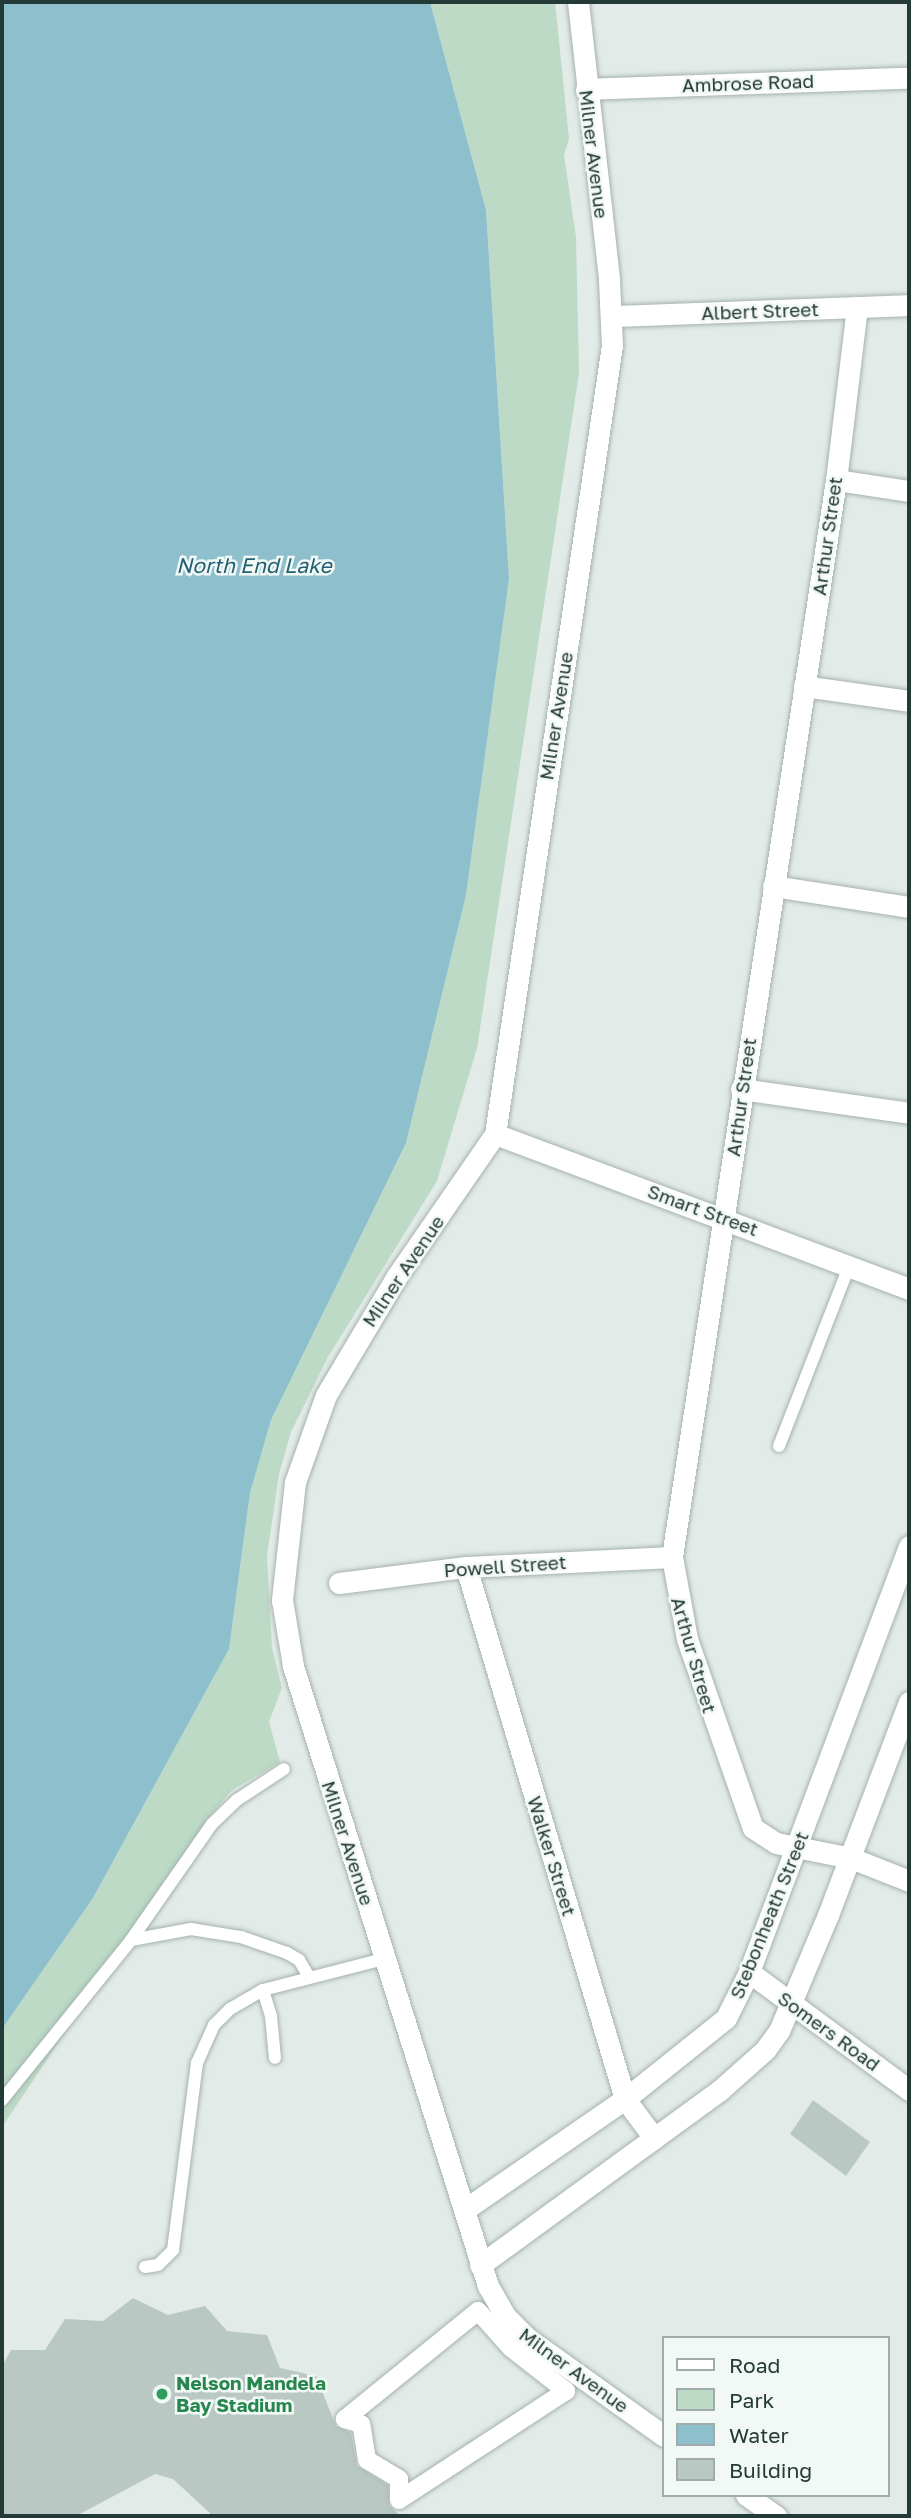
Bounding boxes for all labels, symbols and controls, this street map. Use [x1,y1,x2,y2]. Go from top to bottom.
street label: Ambrose Road [682,69,814,97]
street label: Milner Avenue [575,88,613,220]
street label: Albert Street [701,298,819,324]
street label: Arthur Street [807,475,847,597]
water label: North End Lake [176,552,332,578]
street label: Milner Avenue [535,650,577,782]
street label: Arthur Street [721,1036,761,1158]
street label: Smart Street [645,1179,761,1241]
street label: Milner Avenue [357,1211,449,1331]
street label: Powell Street [443,1550,567,1582]
street label: Arthur Street [667,1594,721,1716]
street label: Milner Avenue [317,1778,379,1908]
street label: Walker Street [523,1793,581,1919]
street label: Stebonheath Street [725,1828,813,2002]
street label: Somers Road [774,1986,884,2076]
street label: Milner Avenue [515,2323,633,2417]
legend [662,2336,890,2497]
text: Road [729,2352,780,2378]
place label: Nelson Mandela Bay Stadium [176,2372,326,2416]
marker: Nelson Mandela Bay Stadium [154,2386,170,2402]
text: Park [729,2387,774,2413]
text: Water [729,2422,789,2448]
text: Building [729,2457,812,2483]

